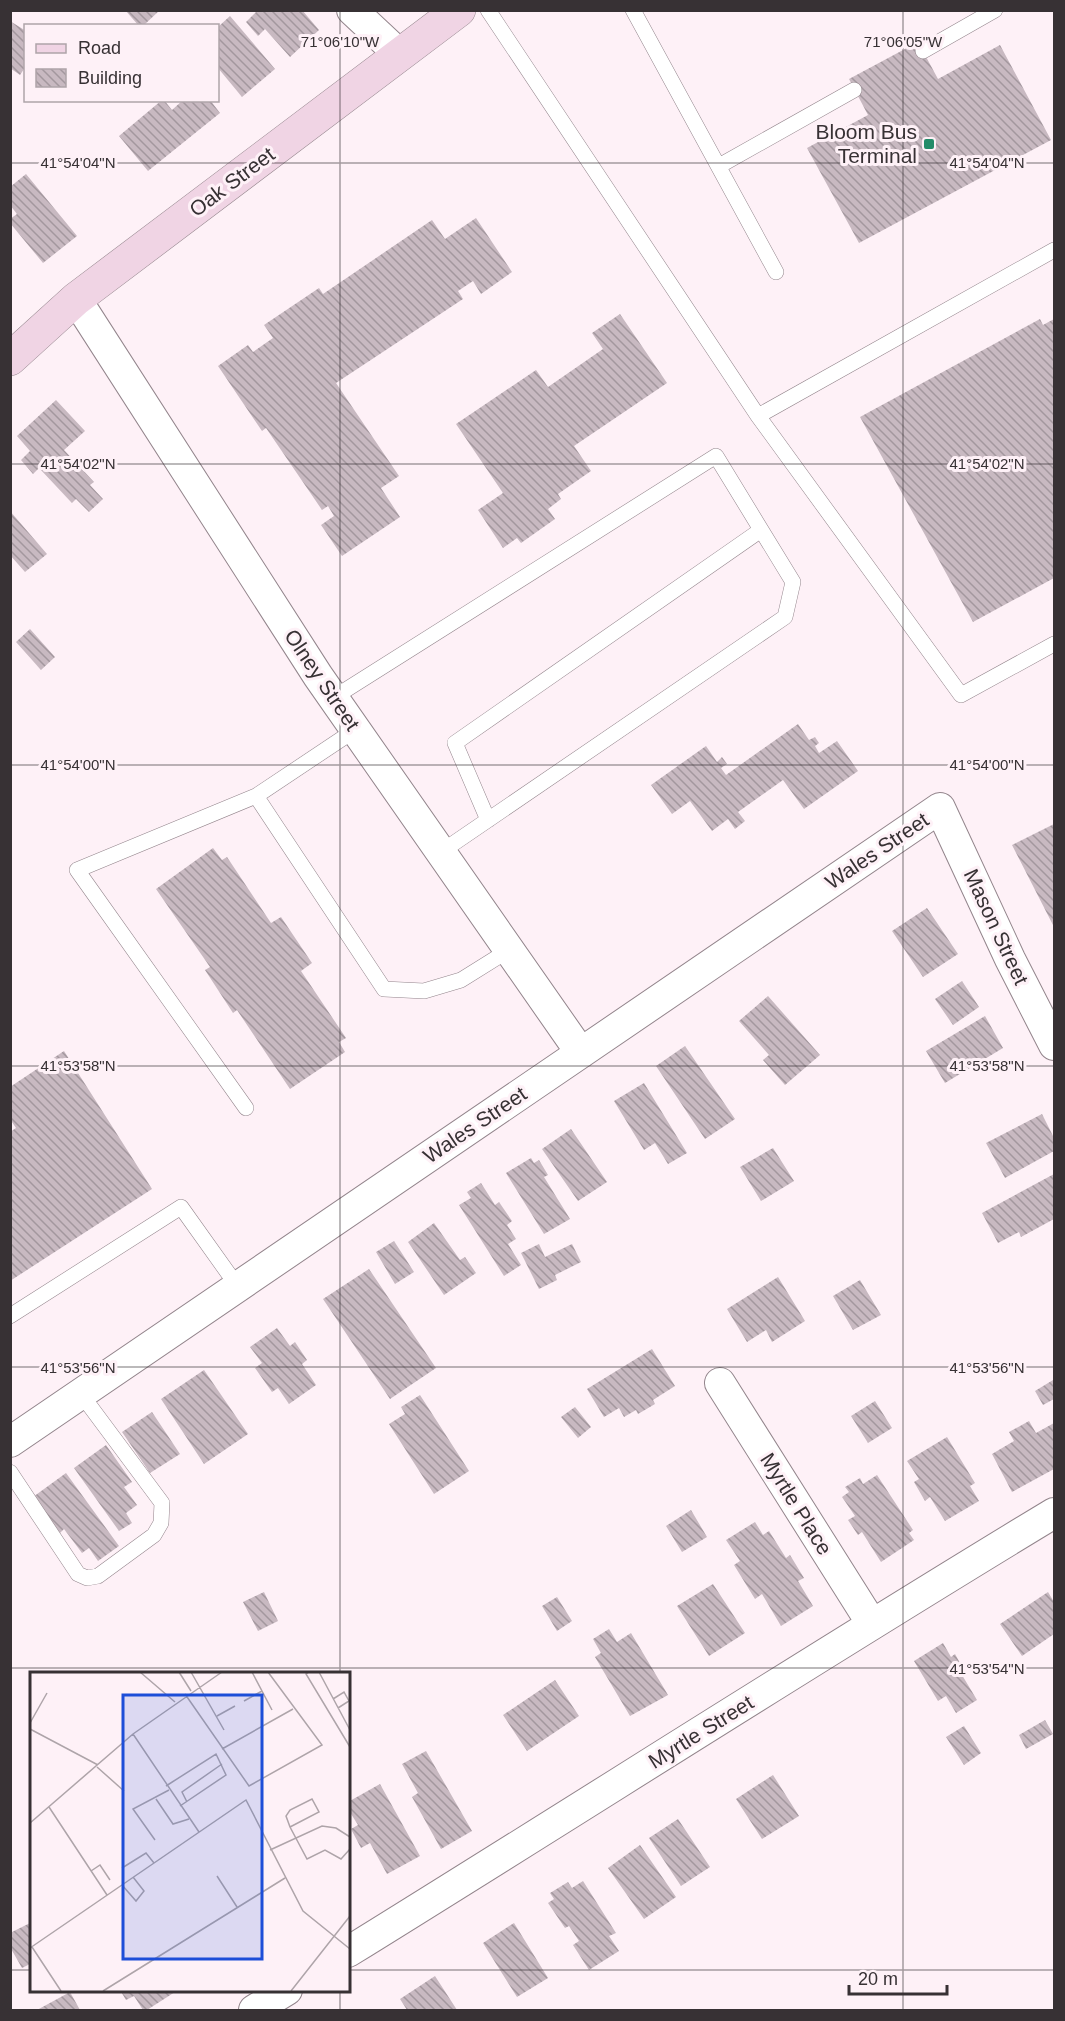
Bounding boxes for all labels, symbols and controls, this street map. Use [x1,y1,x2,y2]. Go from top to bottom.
legend [24,24,219,102]
text: 71°06'10"W [301,33,380,50]
text: 71°06'05"W [864,33,943,50]
text: Road [78,38,121,58]
text: Building [78,68,142,88]
place label: Bloom Bus Terminal [815,120,917,167]
marker: Bloom Bus Terminal [922,137,936,151]
street label: Oak Street [185,142,279,221]
text: 41°54'04"N [40,154,116,171]
text: 41°54'04"N [949,154,1025,171]
text: 41°54'02"N [40,455,116,472]
text: 41°54'02"N [949,455,1025,472]
street label: Olney Street [280,625,365,735]
text: 41°54'00"N [40,756,116,773]
text: 41°54'00"N [949,756,1025,773]
street label: Wales Street [821,808,933,894]
street label: Mason Street [960,865,1033,988]
text: 41°53'58"N [40,1057,116,1074]
text: 41°53'58"N [949,1057,1025,1074]
street label: Wales Street [419,1082,531,1168]
text: 41°53'56"N [40,1359,116,1376]
text: 41°53'56"N [949,1359,1025,1376]
street label: Myrtle Place [756,1449,837,1559]
text: 41°53'54"N [949,1660,1025,1677]
inset map [30,1672,350,1991]
street label: Myrtle Street [644,1690,757,1773]
scale bar [849,1958,946,1996]
text: 20 m [858,1969,898,1989]

